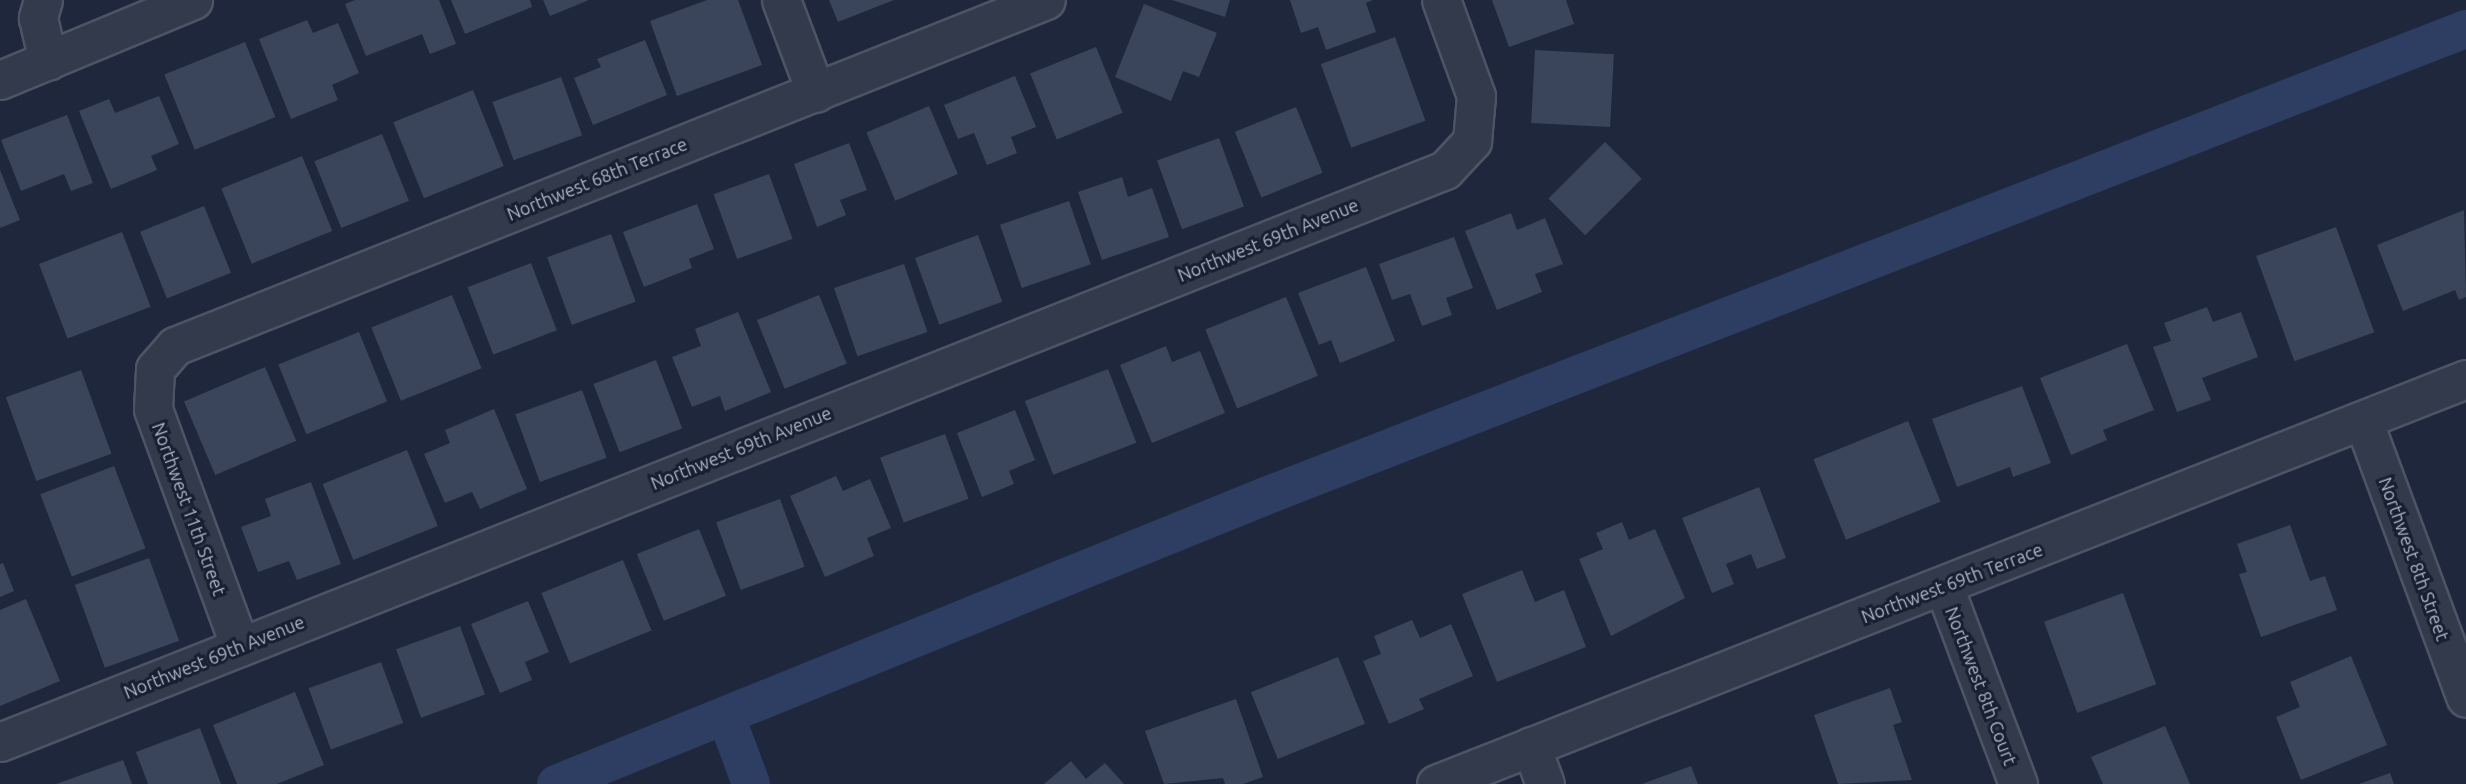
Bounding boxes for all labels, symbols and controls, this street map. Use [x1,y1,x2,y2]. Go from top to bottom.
street label: Northwest 68th Terrace [504,133,690,225]
street label: Northwest 69th Avenue [1175,194,1361,286]
street label: Northwest 69th Avenue [648,402,834,494]
street label: Northwest 11th Street [148,420,230,598]
street label: Northwest 8th Street [2374,474,2454,644]
street label: Northwest 69th Terrace [1858,538,2046,628]
street label: Northwest 8th Court [1941,604,2021,768]
street label: Northwest 69th Avenue [121,611,307,703]

